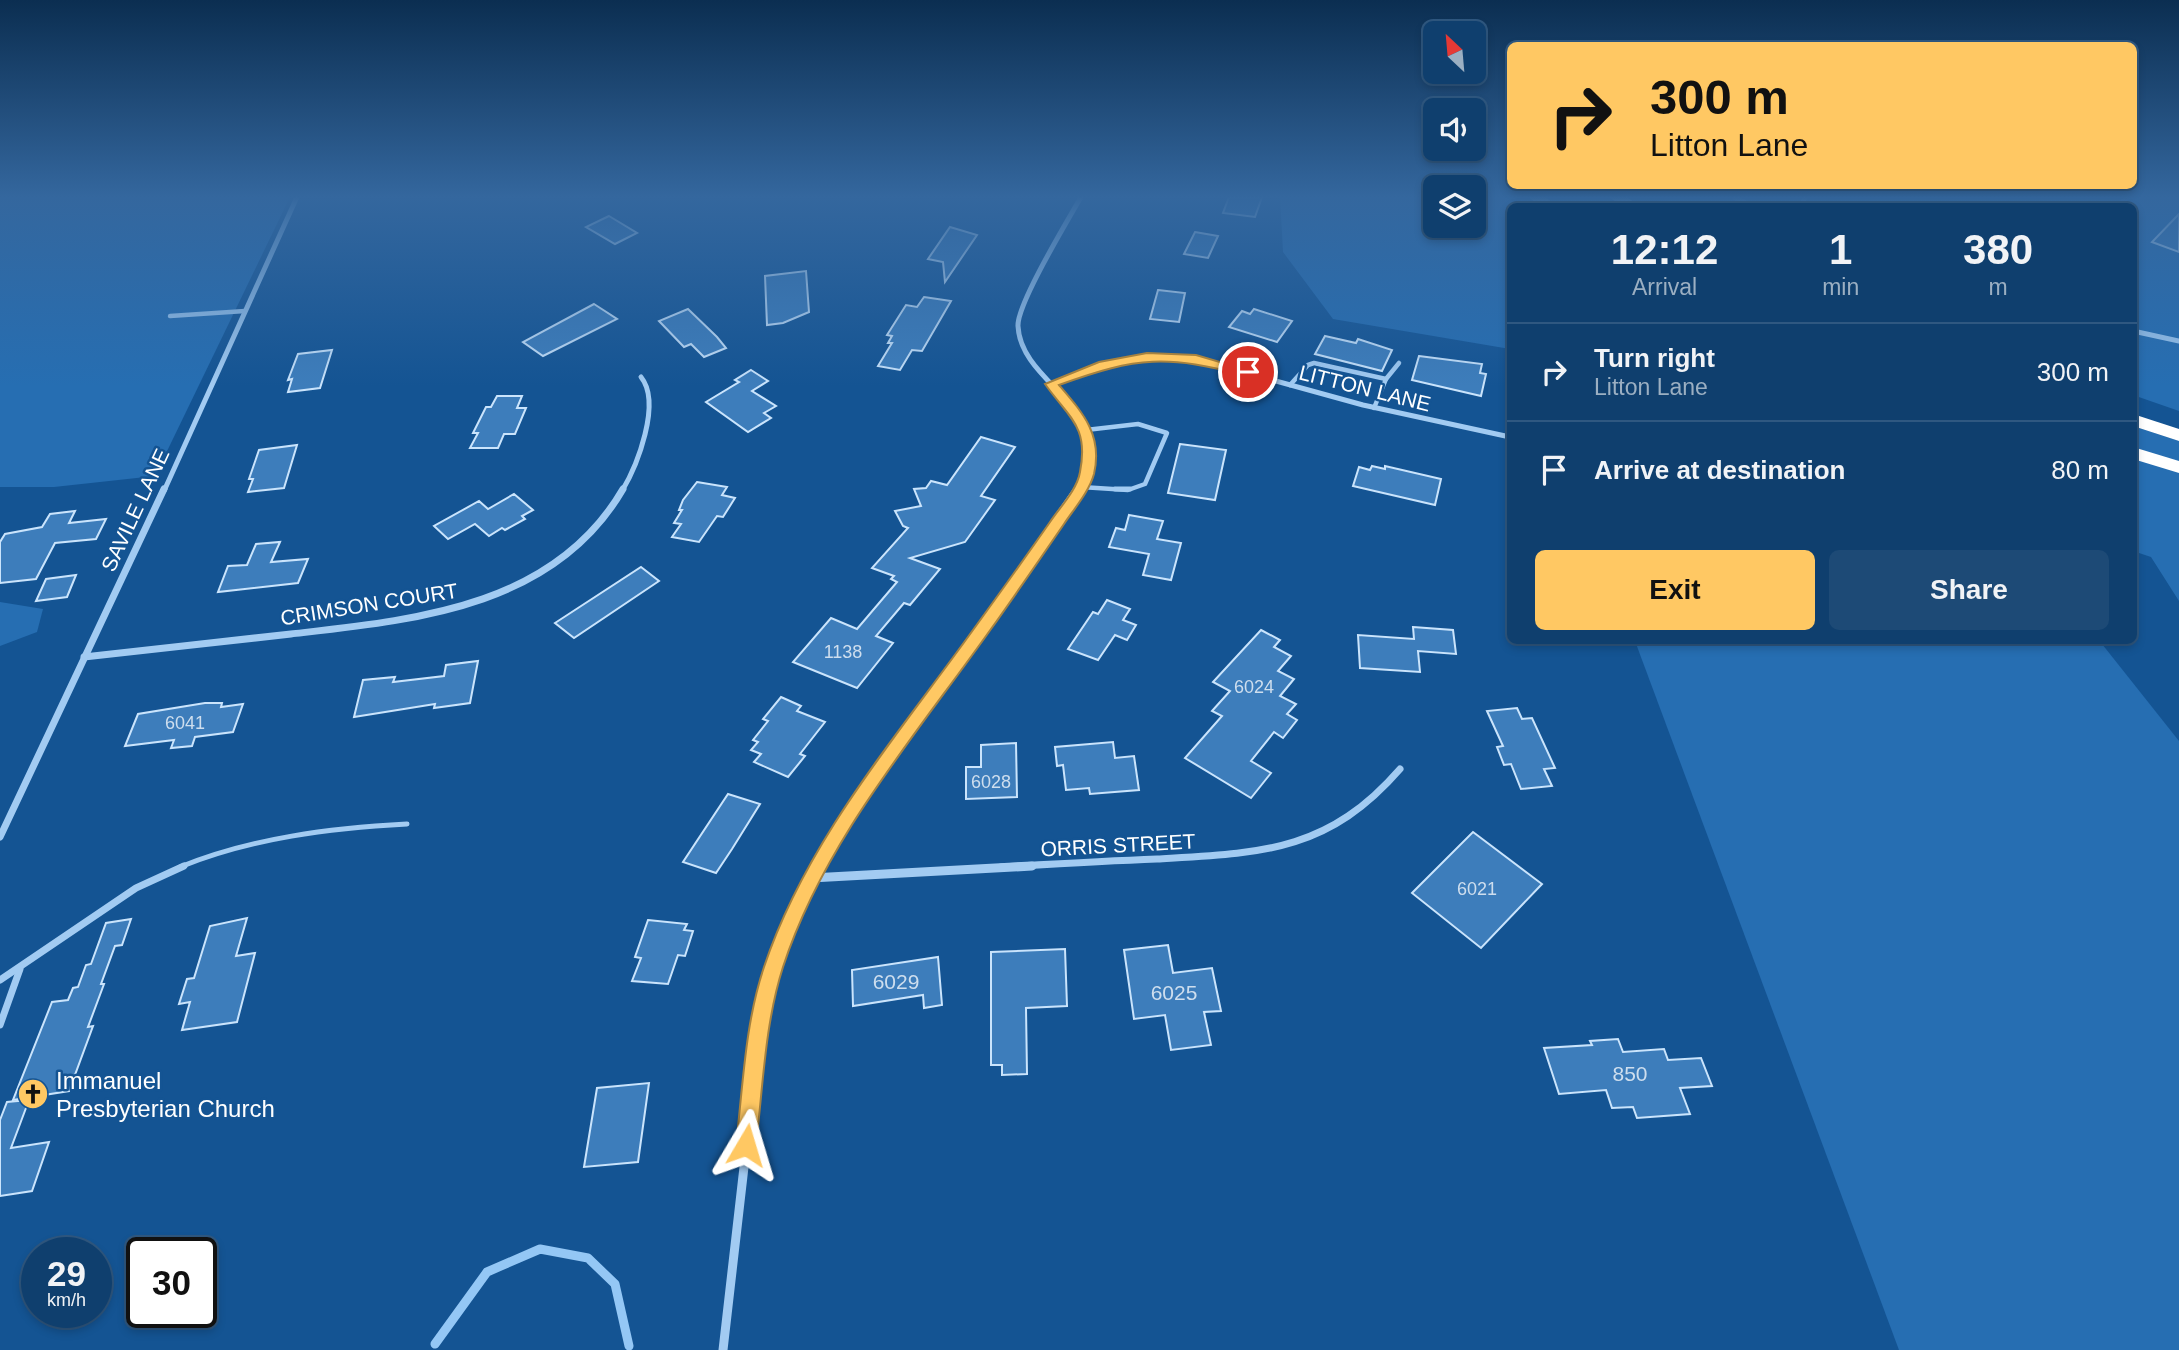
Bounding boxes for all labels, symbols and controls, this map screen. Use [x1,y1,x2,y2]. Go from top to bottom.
north arrow [1423,21,1486,84]
map controls [1423,21,1486,238]
icon: right [1535,70,1626,161]
text: 300 m [1650,70,1789,124]
button: sound [1423,98,1486,161]
text: Litton Lane [1650,127,1808,163]
button: layers [1423,175,1486,238]
text: 12:12 [1611,226,1718,273]
text: 1 [1829,226,1852,273]
text: 380 [1963,226,2033,273]
text: Arrival [1632,274,1697,300]
text: min [1822,274,1859,300]
text: m [1989,274,2008,300]
pin [1218,342,1278,402]
text: Turn right [1594,343,1715,373]
icon: arrive [1229,353,1267,391]
icon: right [1535,353,1573,391]
text: 300 m [2037,357,2109,387]
street label: LITTON LANE [1297,361,1433,415]
text: Litton Lane [1594,374,1708,400]
street label: SAVILE LANE [97,445,173,575]
icon: arrive [1535,451,1573,489]
text: Arrive at destination [1594,455,1845,485]
text: 80 m [2051,455,2109,485]
button: Exit [1535,550,1815,630]
button: Share [1829,550,2109,630]
street label: CRIMSON COURT [279,579,460,629]
house number: 1138 [824,642,862,662]
house number: 6024 [1234,677,1274,697]
house number: 6041 [165,713,205,733]
house number: 6028 [971,772,1011,792]
street label: ORRIS STREET [1040,829,1196,861]
house number: 6021 [1457,879,1497,899]
house number: 6029 [873,970,919,993]
house number: 6025 [1151,981,1197,1004]
house number: 850 [1612,1062,1648,1085]
place label: Immanuel Presbyterian Church [56,1067,275,1122]
church icon: Immanuel Presbyterian Church [16,1077,50,1111]
position arrow [709,1108,783,1182]
speed limit sign: 30 [126,1237,217,1328]
text: 29 [47,1254,86,1293]
text: km/h [47,1290,86,1310]

